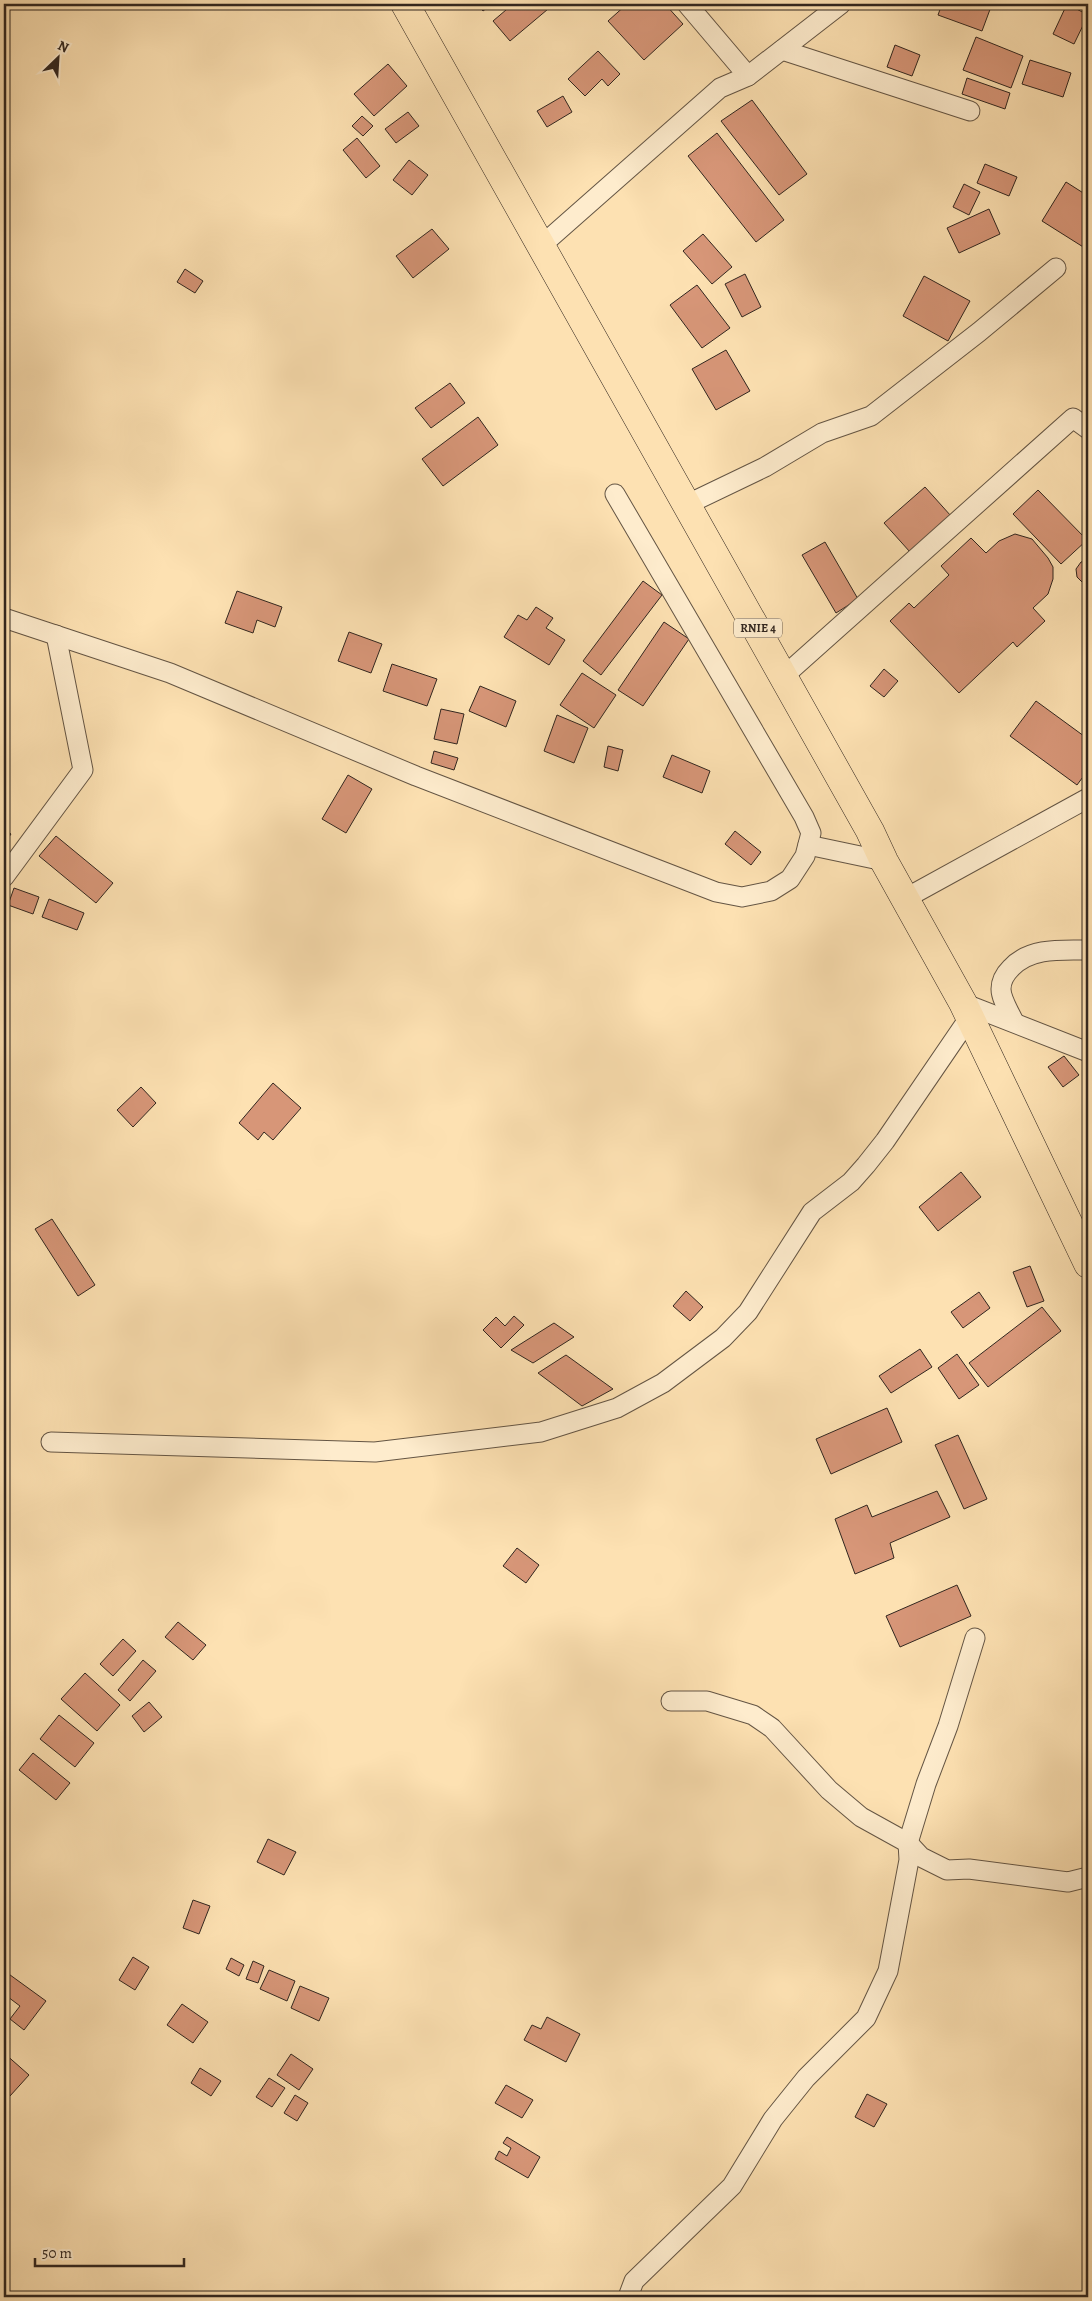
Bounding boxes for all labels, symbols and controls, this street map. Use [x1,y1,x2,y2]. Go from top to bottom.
north arrow [32,32,82,82]
text: N [55,36,72,57]
road number: RNIE 4 [734,618,782,638]
scale bar [35,2236,184,2268]
text: 50 m [42,2243,72,2263]

